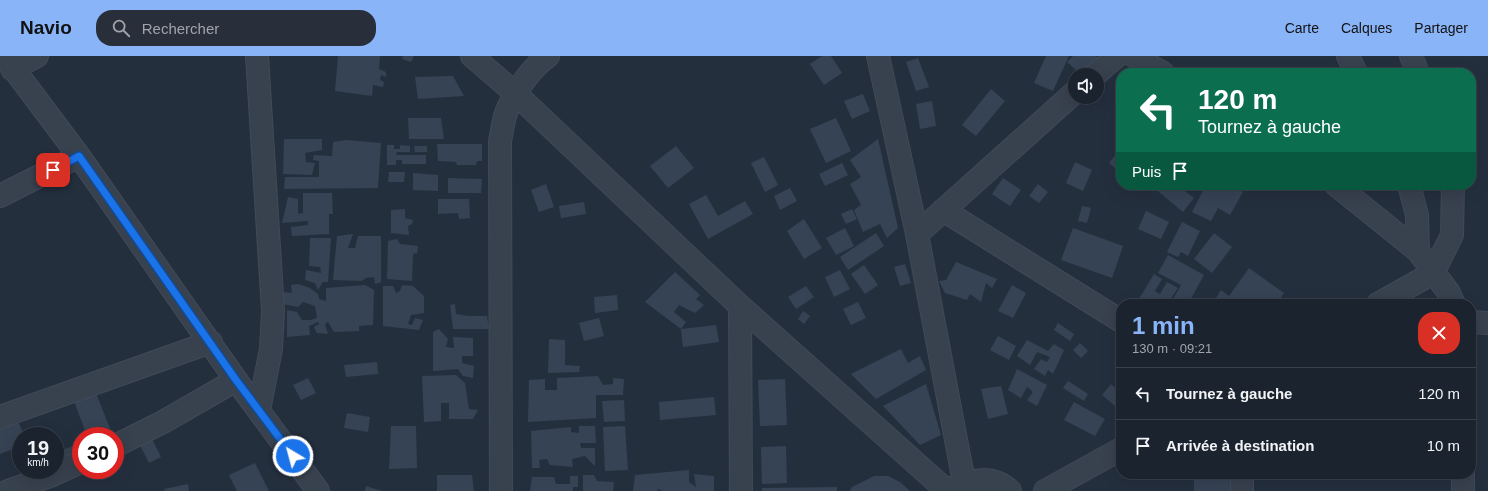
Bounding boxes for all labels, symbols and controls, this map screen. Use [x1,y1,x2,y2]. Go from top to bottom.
search box [96,10,376,46]
text: Navio [20,17,72,38]
icon: search [110,17,132,39]
text: Rechercher [142,20,219,37]
text: Carte [1285,20,1319,36]
text: Calques [1341,20,1392,36]
text: Partager [1414,20,1468,36]
map controls [1068,68,1104,104]
button: sound [1068,68,1104,104]
icon: left [1132,84,1184,136]
text: 120 m [1198,84,1277,115]
text: Tournez à gauche [1198,117,1341,137]
pin [36,153,70,187]
icon: arrive [42,159,64,181]
icon: arrive [1169,160,1191,182]
text: Puis [1132,163,1161,180]
text: 1 min [1132,312,1195,339]
button: close [1418,312,1460,354]
text: 130 m · 09:21 [1132,341,1212,356]
icon: left [1132,383,1154,405]
text: Tournez à gauche [1166,385,1292,402]
text: 120 m [1418,385,1460,402]
speed limit sign: 30 [72,427,124,479]
position arrow [272,435,314,477]
icon: arrive [1132,435,1154,457]
text: 19 [27,437,49,459]
text: Arrivée à destination [1166,437,1314,454]
text: 10 m [1427,437,1460,454]
text: km/h [27,457,49,468]

